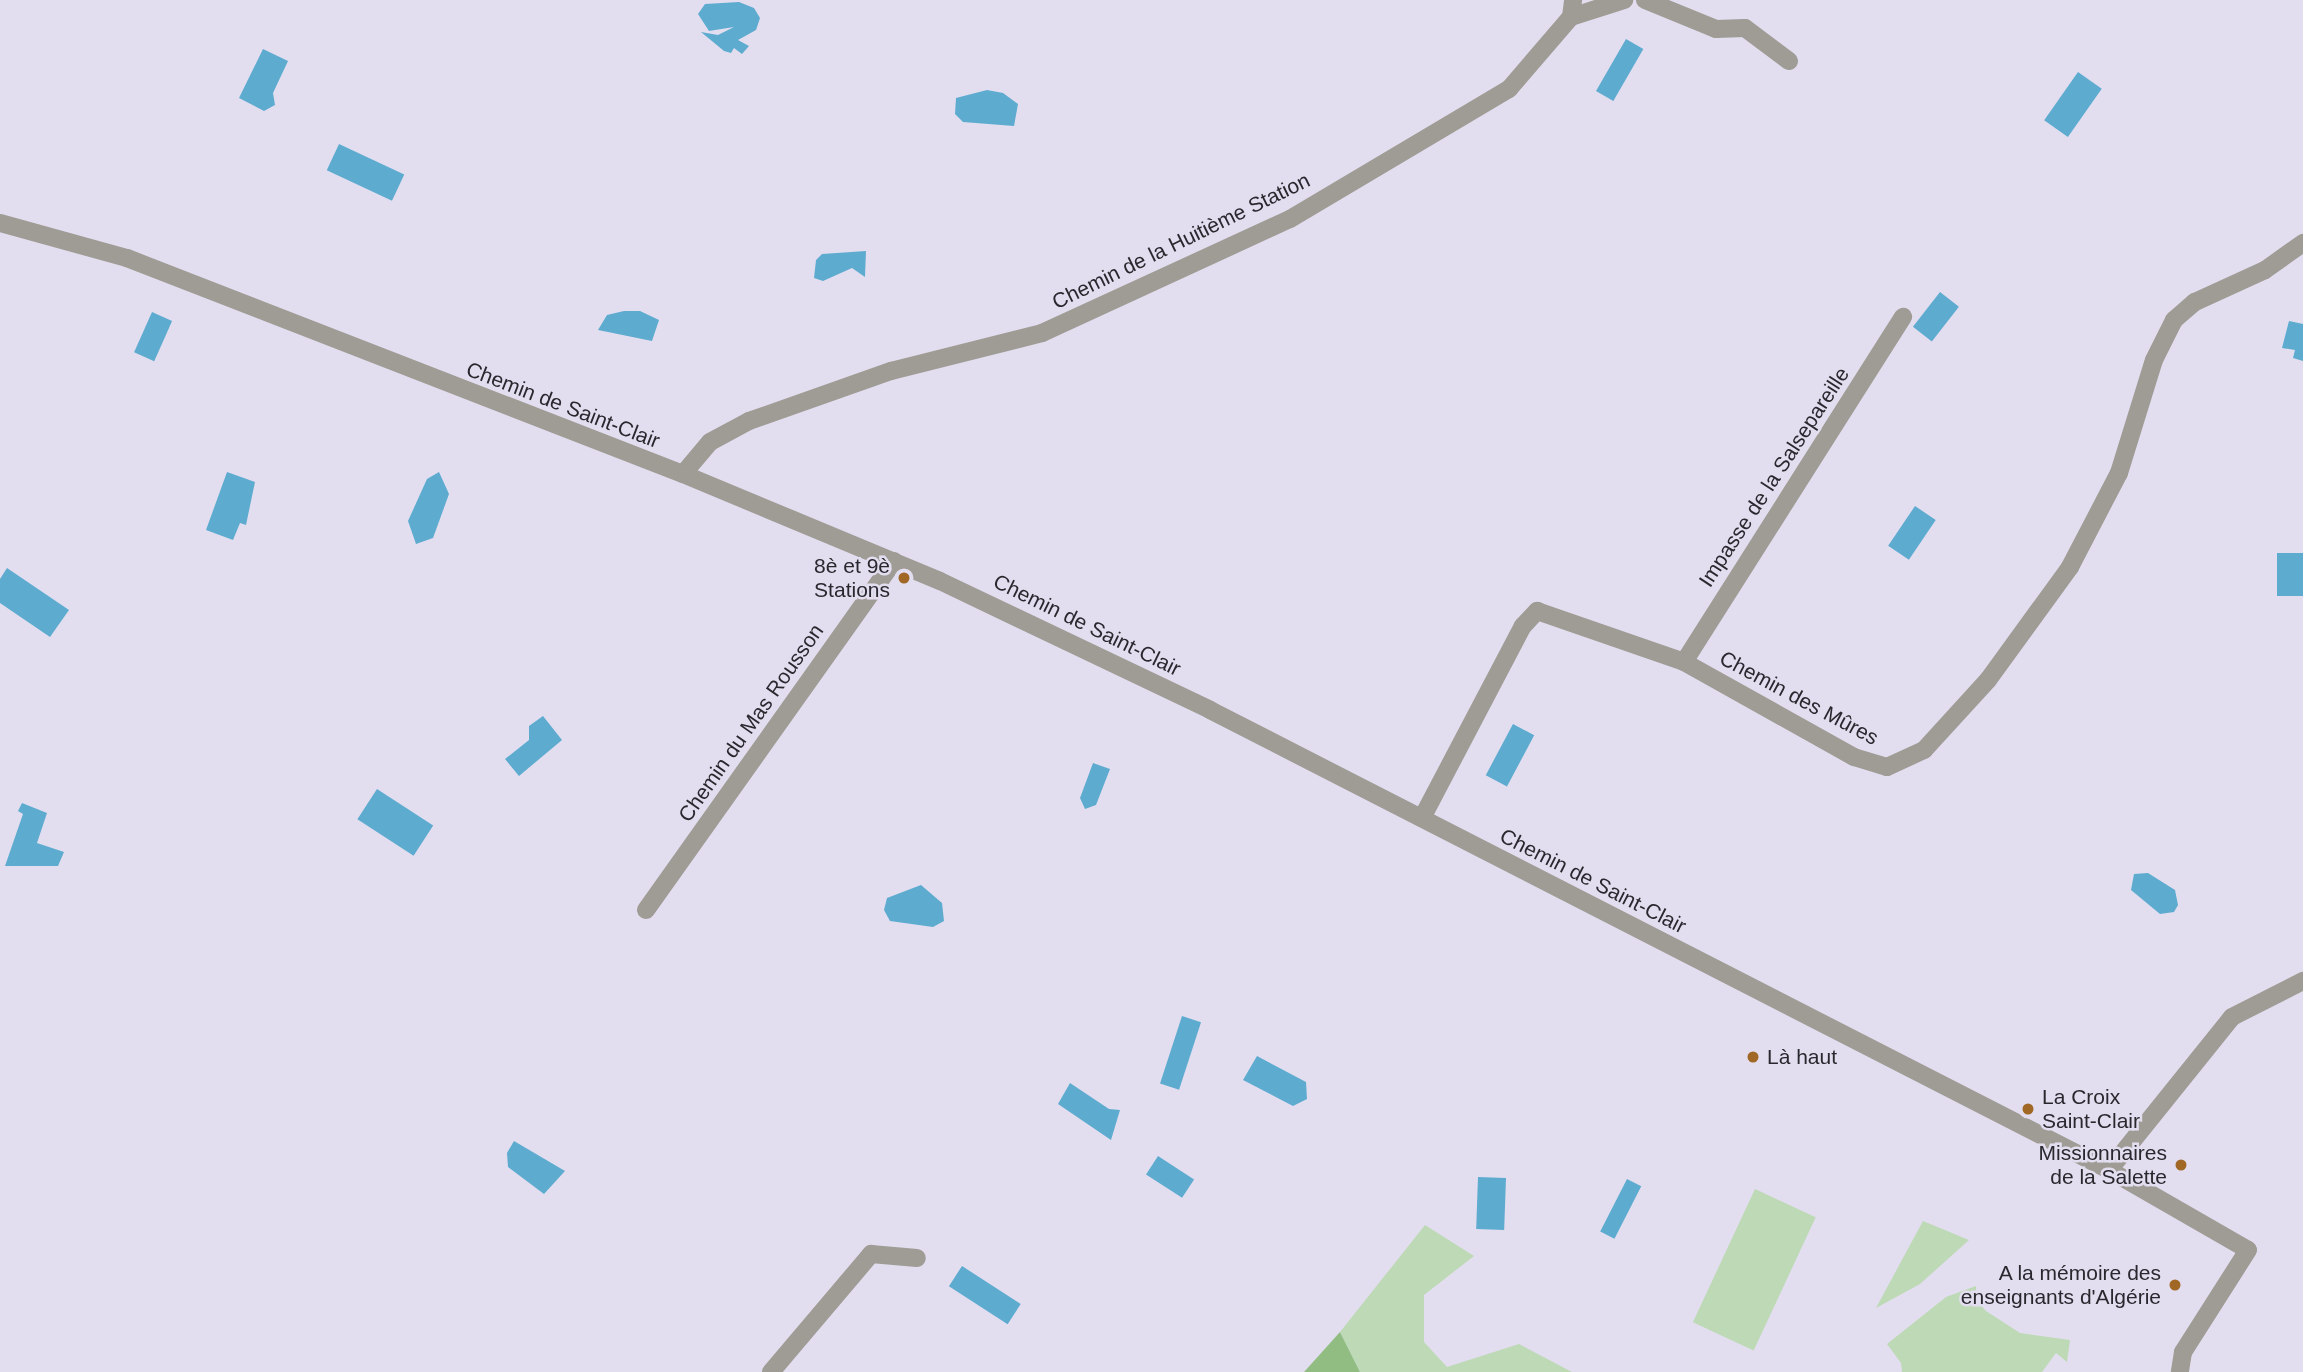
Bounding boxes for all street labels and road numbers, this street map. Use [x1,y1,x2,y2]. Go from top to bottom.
street label: Chemin de la Huitième Station [1048,168,1314,314]
street label: Chemin de Saint-Clair [463,356,663,454]
street label: Impasse de la Salsepareille [1693,362,1855,592]
street label: Chemin de Saint-Clair [989,569,1185,681]
street label: Chemin du Mas Rousson [673,619,829,827]
street label: Chemin des Mûres [1715,646,1883,750]
street label: Chemin de Saint-Clair [1496,823,1690,939]

